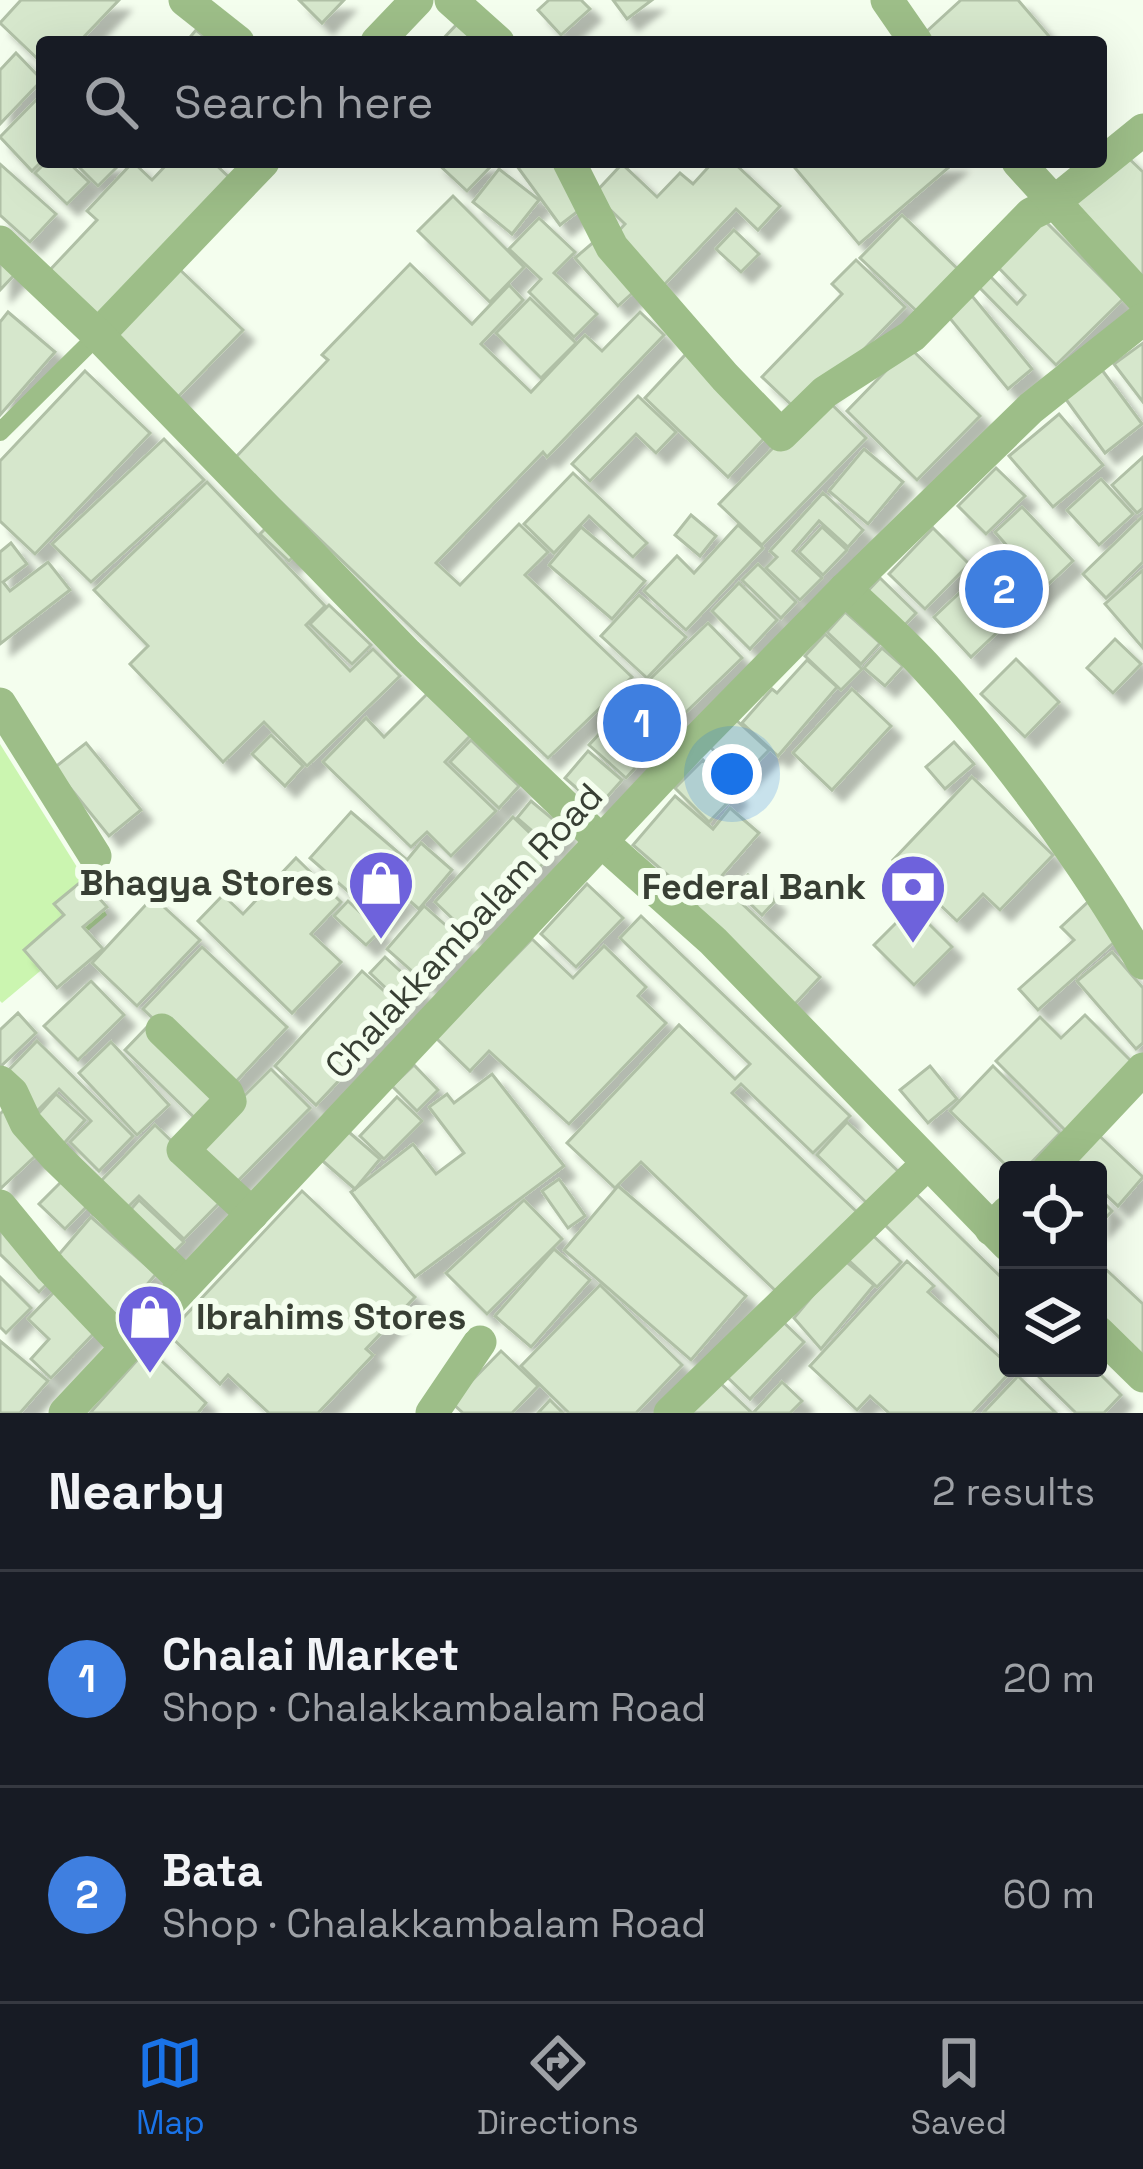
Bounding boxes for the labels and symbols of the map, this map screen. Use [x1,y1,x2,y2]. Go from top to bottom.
pin: 2 [965,544,1043,634]
pin: 1 [603,678,681,768]
your location [702,744,762,804]
street label: Chalakkambalam Road [315,774,613,1088]
shop icon: Bhagya Stores [346,848,416,942]
bank icon: Federal Bank [878,852,948,946]
place label: Bhagya Stores [80,860,334,906]
place label: Federal Bank [642,864,866,910]
shop icon: Ibrahims Stores [115,1282,185,1376]
place label: Ibrahims Stores [196,1294,466,1340]

